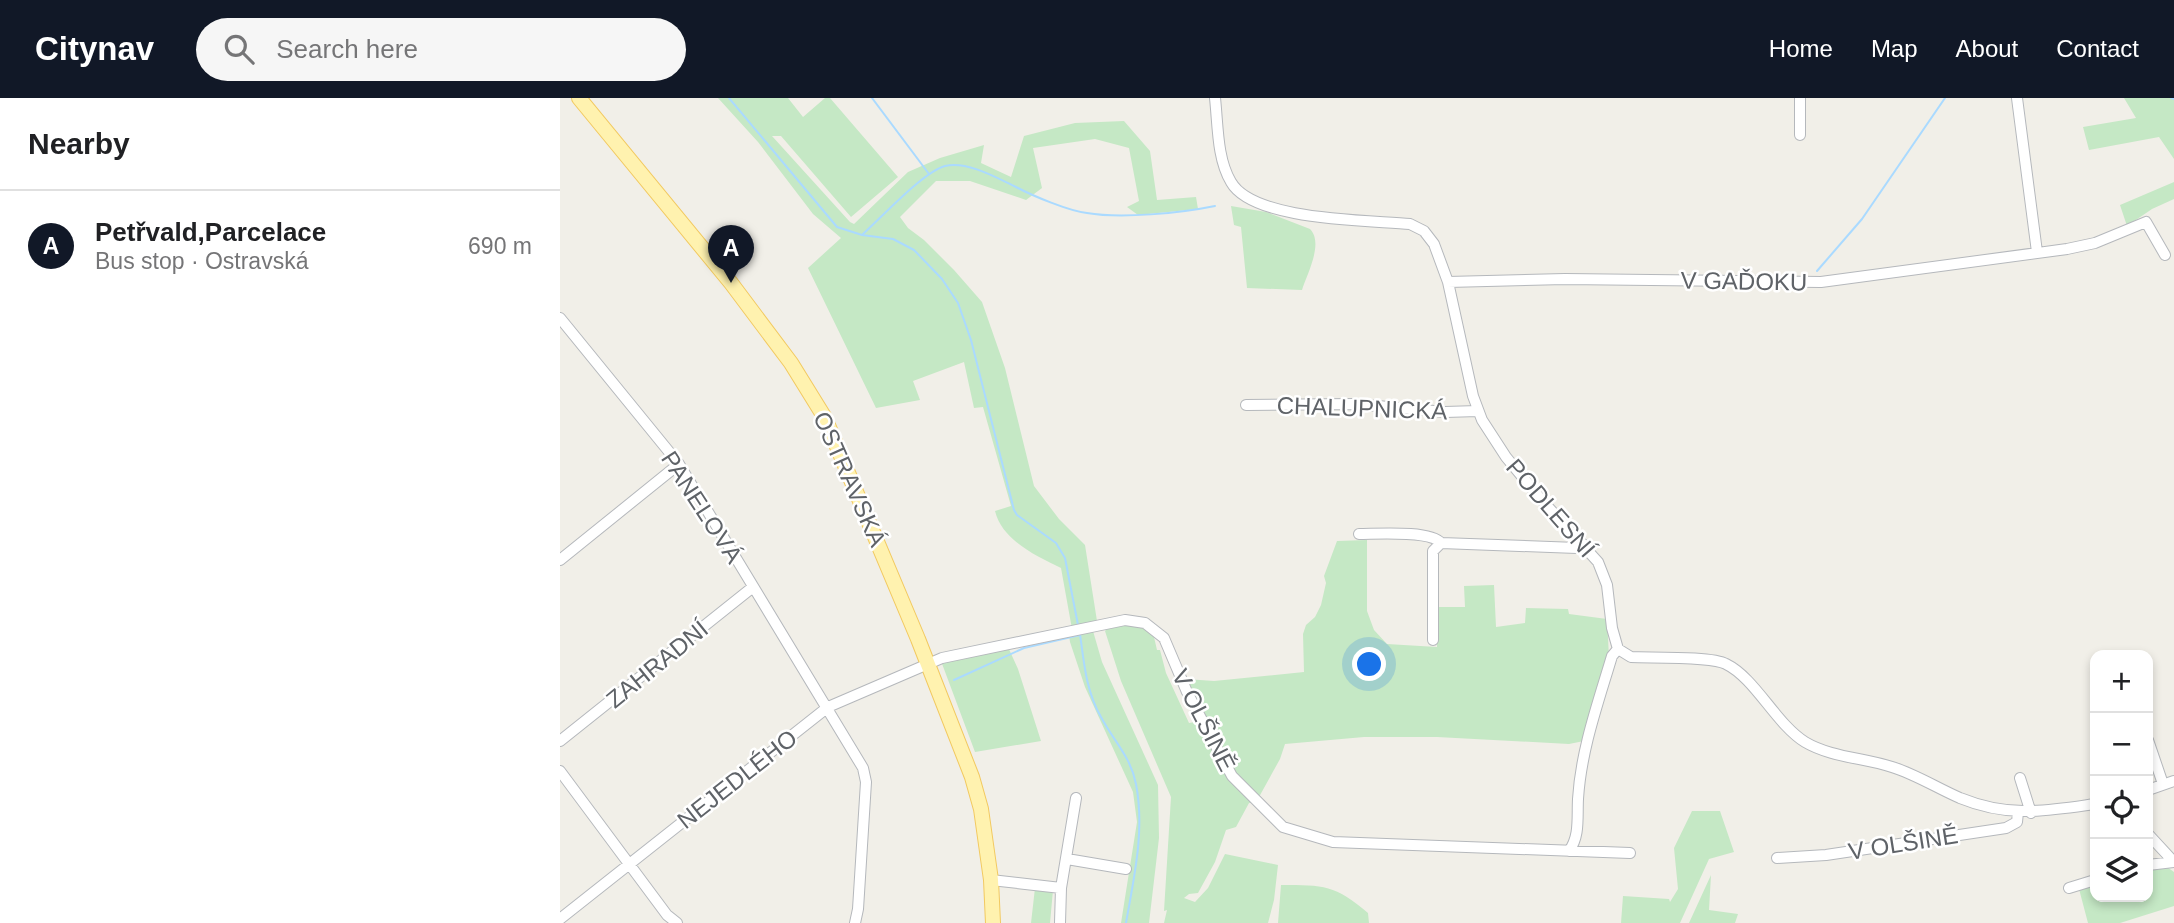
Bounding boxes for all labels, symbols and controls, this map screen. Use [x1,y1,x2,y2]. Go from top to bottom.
search box [196,18,686,81]
text: Citynav [35,30,154,67]
icon: search [220,30,258,68]
text: Search here [276,34,418,64]
text: Home [1769,35,1833,62]
text: Map [1871,35,1918,62]
text: About [1956,35,2018,62]
text: Contact [2056,35,2139,62]
text: Nearby [28,127,130,160]
text: Petřvald,Parcelace [95,217,326,247]
pin: A [708,225,754,283]
text: A [43,233,59,259]
text: 690 m [468,233,532,259]
text: Bus stop · Ostravská [95,248,308,274]
street label: V GAĎOKU [1680,266,1808,296]
street label: CHALUPNICKÁ [1276,392,1448,424]
street label: OSTRAVSKÁ [808,407,892,551]
street label: PANELOVÁ [656,446,748,568]
street label: PODLESNÍ [1501,453,1601,563]
street label: ZAHRADNÍ [601,615,713,713]
your location [1352,647,1386,681]
map controls [2090,650,2153,902]
button: + [2090,650,2153,713]
street label: V OLŠINĚ [1167,665,1241,775]
button: − [2090,713,2153,776]
street label: NEJEDLÉHO [672,724,802,834]
button: locate [2090,776,2153,839]
street label: V OLŠINĚ [1846,821,1960,865]
button: layers [2090,839,2153,902]

